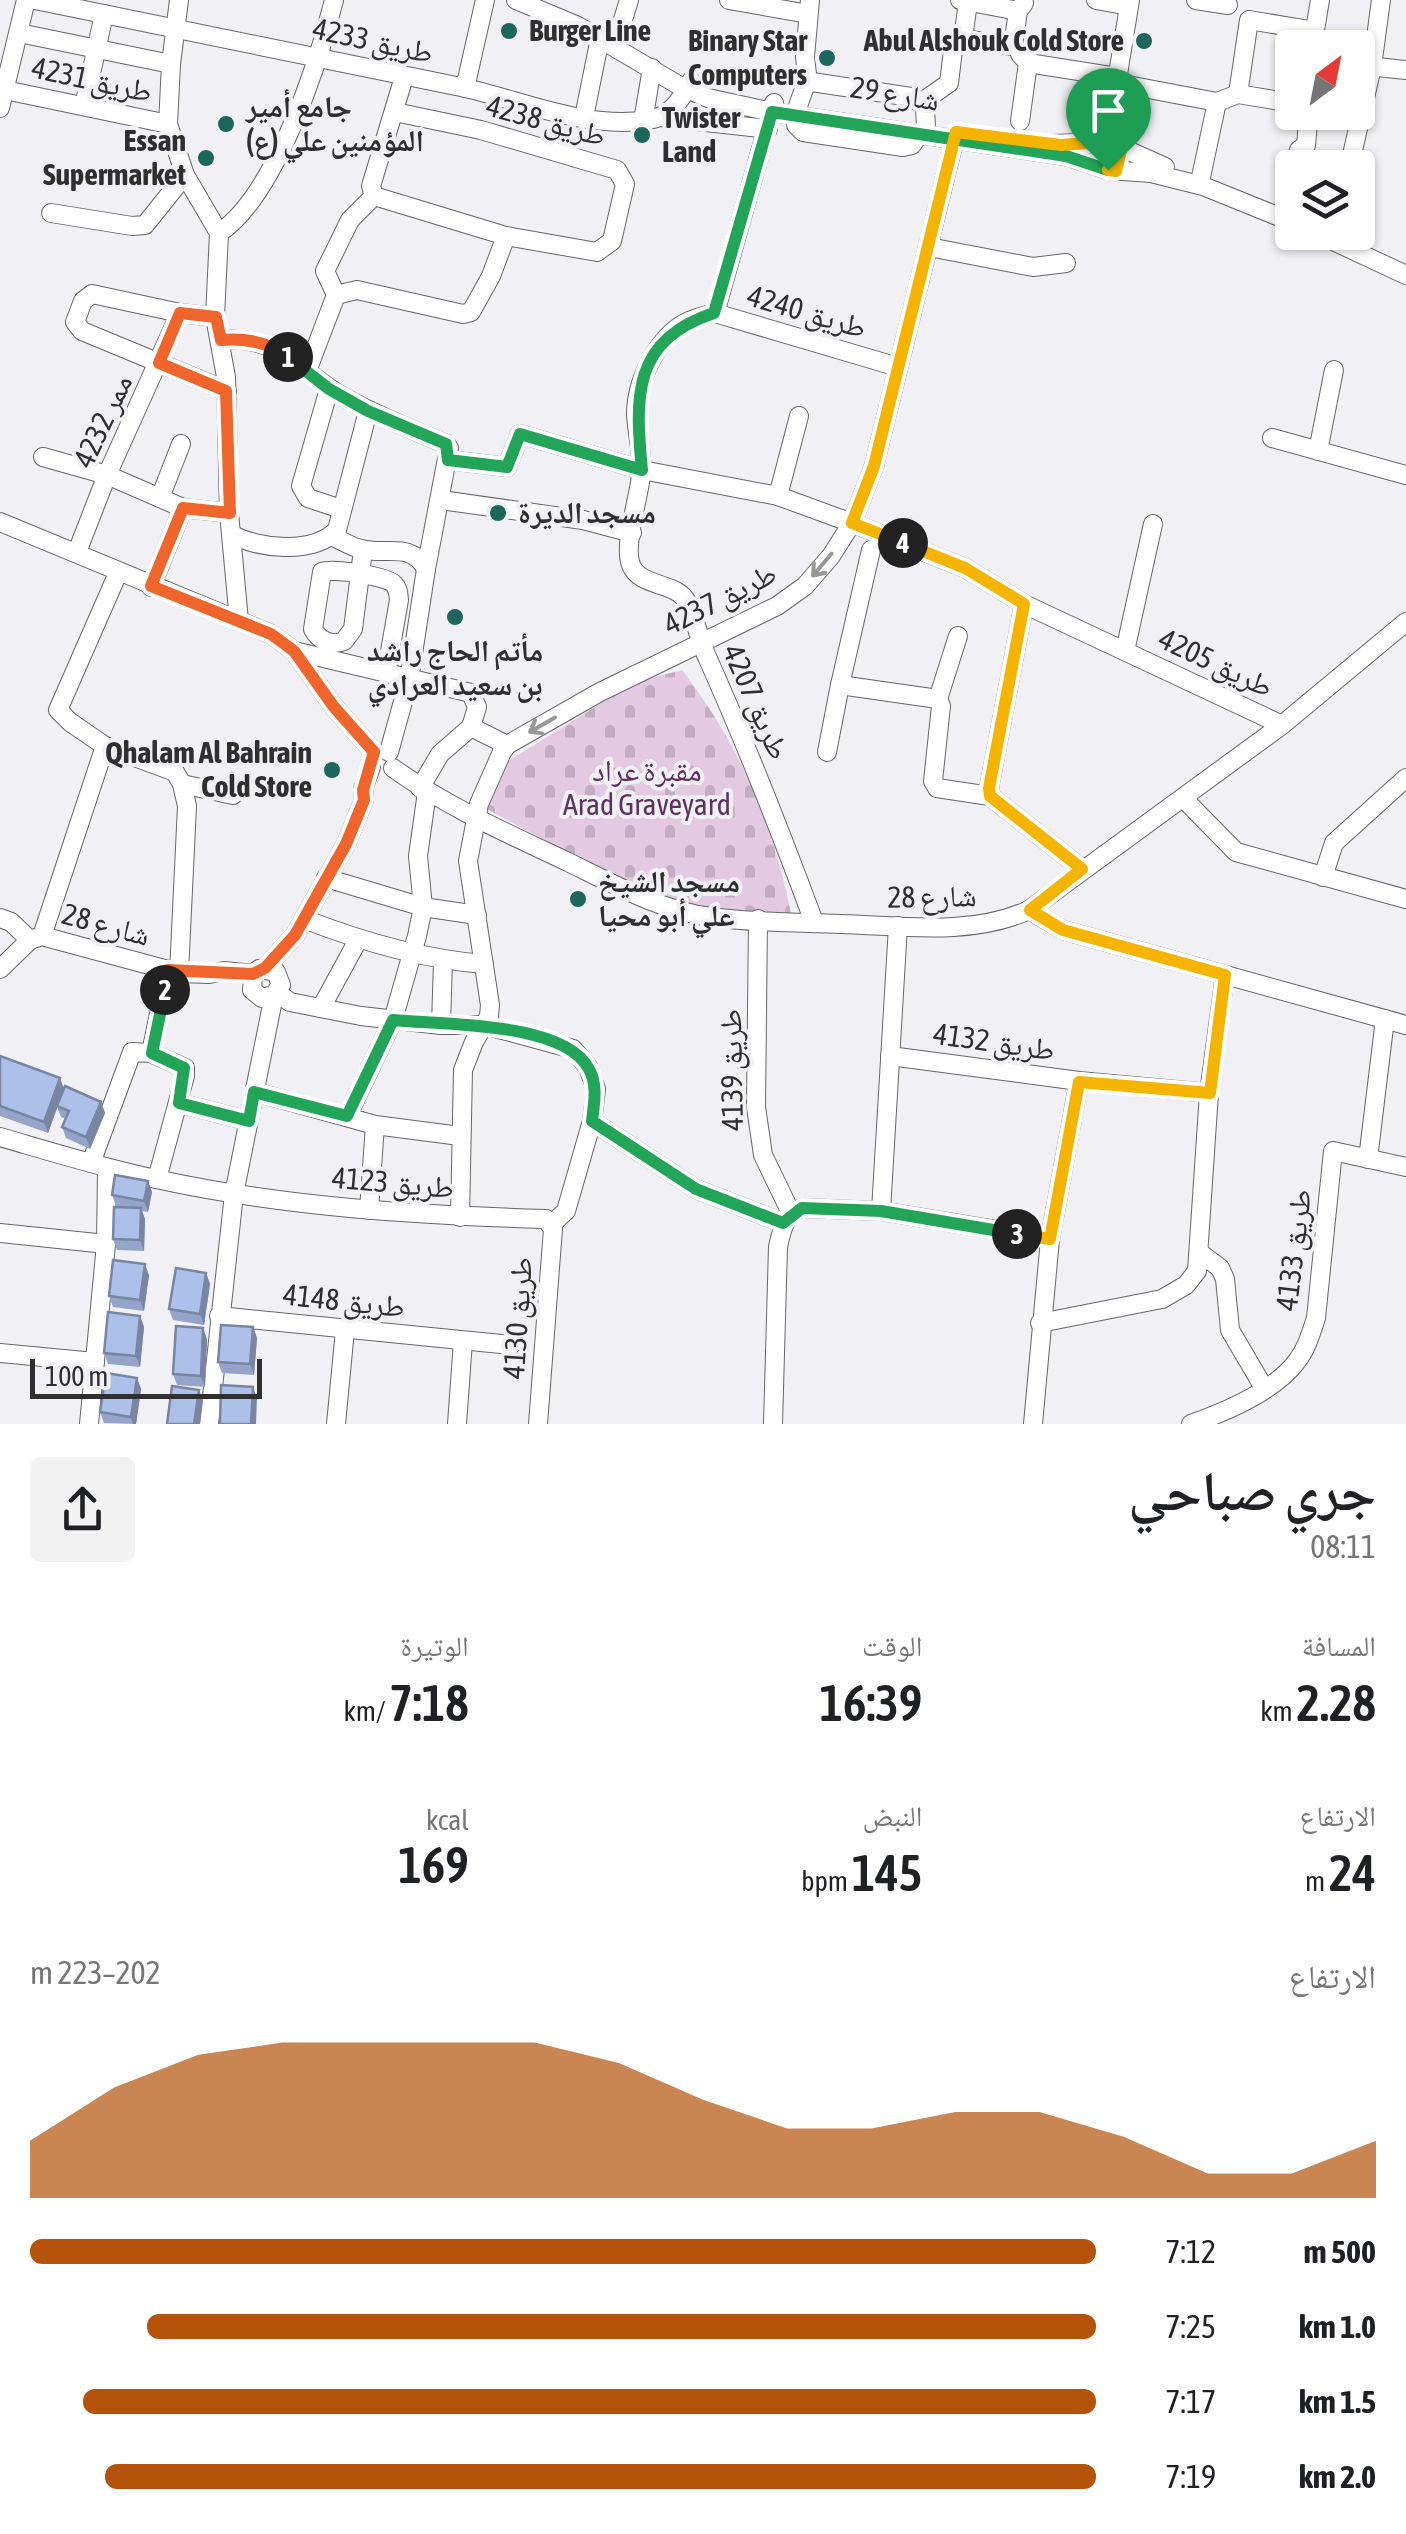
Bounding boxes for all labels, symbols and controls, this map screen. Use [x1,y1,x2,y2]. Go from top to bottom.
street label: طريق 4233 [310,11,436,71]
place label: Burger Line [529,13,651,47]
marker: Burger Line [498,20,520,42]
place label: Binary Star Computers [688,23,808,91]
place label: Abul Alshouk Cold Store [863,23,1124,57]
marker: Abul Alshouk Cold Store [1133,30,1155,52]
north arrow [1275,30,1375,130]
map controls [1275,30,1375,250]
marker: Binary Star Computers [816,47,838,69]
street label: طريق 4231 [29,50,155,110]
pin [1066,68,1151,171]
street label: شارع 29 [848,69,942,120]
icon: arrive [1081,83,1136,138]
street label: طريق 4238 [482,88,610,154]
place label: جامع أمير المؤمنين علي (ع) [244,89,424,164]
place label: Twister Land [662,100,741,168]
marker: جامع أمير المؤمنين علي (ع) [215,113,237,135]
place label: Essan Supermarket [43,123,186,191]
marker: Twister Land [631,124,653,146]
marker: Essan Supermarket [195,147,217,169]
button: layers [1275,150,1375,250]
street label: طريق 4240 [743,278,871,346]
pin: 1 [263,332,313,382]
text: 1 [281,341,295,373]
street label: ممر 4232 [66,369,138,472]
place label: مسجد الديرة [518,495,656,530]
marker: مسجد الديرة [487,502,509,524]
pin: 4 [878,518,928,568]
text: 4 [896,527,910,559]
one-way arrow [812,552,834,578]
street label: طريق 4237 [657,555,783,643]
marker: مأتم الحاج راشد بن سعيد العرادي [444,606,466,628]
street label: طريق 4205 [1153,621,1279,705]
place label: مأتم الحاج راشد بن سعيد العرادي [367,633,543,708]
street label: طريق 4207 [715,639,797,765]
one-way arrow [528,715,557,735]
place label: Qhalam Al Bahrain Cold Store [105,735,312,803]
park label: مقبرة عراد Arad Graveyard [563,753,731,821]
marker: Qhalam Al Bahrain Cold Store [321,759,343,781]
place label: مسجد الشيخ علي أبو محيا [598,864,740,939]
street label: شارع 28 [887,878,977,917]
marker: مسجد الشيخ علي أبو محيا [567,888,589,910]
street label: شارع 28 [58,896,154,955]
pin: 2 [140,965,190,1015]
text: 2 [158,974,172,1006]
street label: طريق 4139 [713,1009,751,1131]
street label: طريق 4132 [931,1016,1057,1068]
street label: طريق 4123 [331,1160,455,1206]
street label: طريق 4133 [1269,1187,1319,1313]
pin: 3 [992,1209,1042,1259]
text: 3 [1010,1218,1024,1250]
street label: طريق 4130 [496,1256,540,1380]
street label: طريق 4148 [281,1277,407,1325]
scale bar [30,1354,262,1398]
text: 100 m [45,1360,108,1392]
button: share [30,1457,135,1562]
text: جري صباحي [1128,1459,1376,1522]
text: 08:11 [1310,1528,1376,1565]
text: الوتيرة [401,1630,469,1662]
text: الوقت [862,1630,922,1662]
text: المسافة [1302,1630,1376,1662]
text: 7:18 [389,1674,469,1732]
text: 16:39 [819,1674,922,1732]
text: 2.28 [1297,1674,1376,1732]
text: /km [343,1695,389,1727]
text: km [1260,1695,1297,1727]
text: النبض [863,1800,922,1832]
text: الارتفاع [1300,1800,1376,1832]
text: kcal [426,1804,469,1836]
text: 169 [398,1836,469,1894]
text: 145 [852,1844,922,1902]
text: 24 [1329,1844,1376,1902]
text: bpm [801,1865,852,1897]
text: m [1305,1865,1329,1897]
text: 202–223 m [30,1954,161,1991]
text: الارتفاع [1289,1958,1376,1995]
text: 7:12 [1165,2233,1216,2270]
text: 500 m [1303,2233,1376,2270]
text: 7:25 [1165,2308,1216,2345]
text: 1.0 km [1299,2308,1376,2345]
text: 7:17 [1165,2383,1216,2420]
text: 1.5 km [1299,2383,1376,2420]
text: 7:19 [1165,2458,1216,2495]
text: 2.0 km [1299,2458,1376,2495]

